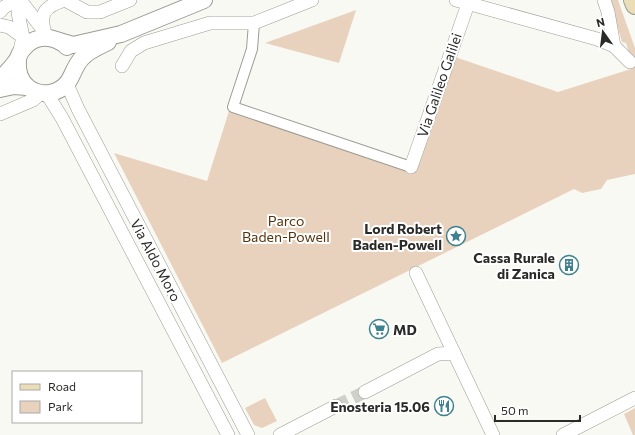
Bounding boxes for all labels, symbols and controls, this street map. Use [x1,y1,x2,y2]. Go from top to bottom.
north arrow [583,12,623,52]
text: N [595,15,606,29]
street label: Via Galileo Galilei [413,31,465,139]
park label: Parco Baden-Powell [242,212,330,245]
street label: Via Aldo Moro [127,216,185,304]
place label: Lord Robert Baden-Powell [352,220,442,253]
place icon: Lord Robert Baden-Powell [445,225,467,247]
place label: Cassa Rurale di Zanica [473,249,555,282]
building icon: Cassa Rurale di Zanica [558,254,580,276]
supermarket icon: MD [368,318,390,340]
place label: MD [393,321,417,338]
legend [12,371,142,423]
text: Road [48,379,76,393]
restaurant icon: Enosteria 15.06 [433,395,455,417]
scale bar [495,397,580,423]
place label: Enosteria 15.06 [330,398,430,415]
text: Park [48,399,74,413]
text: 50 m [501,403,529,417]

